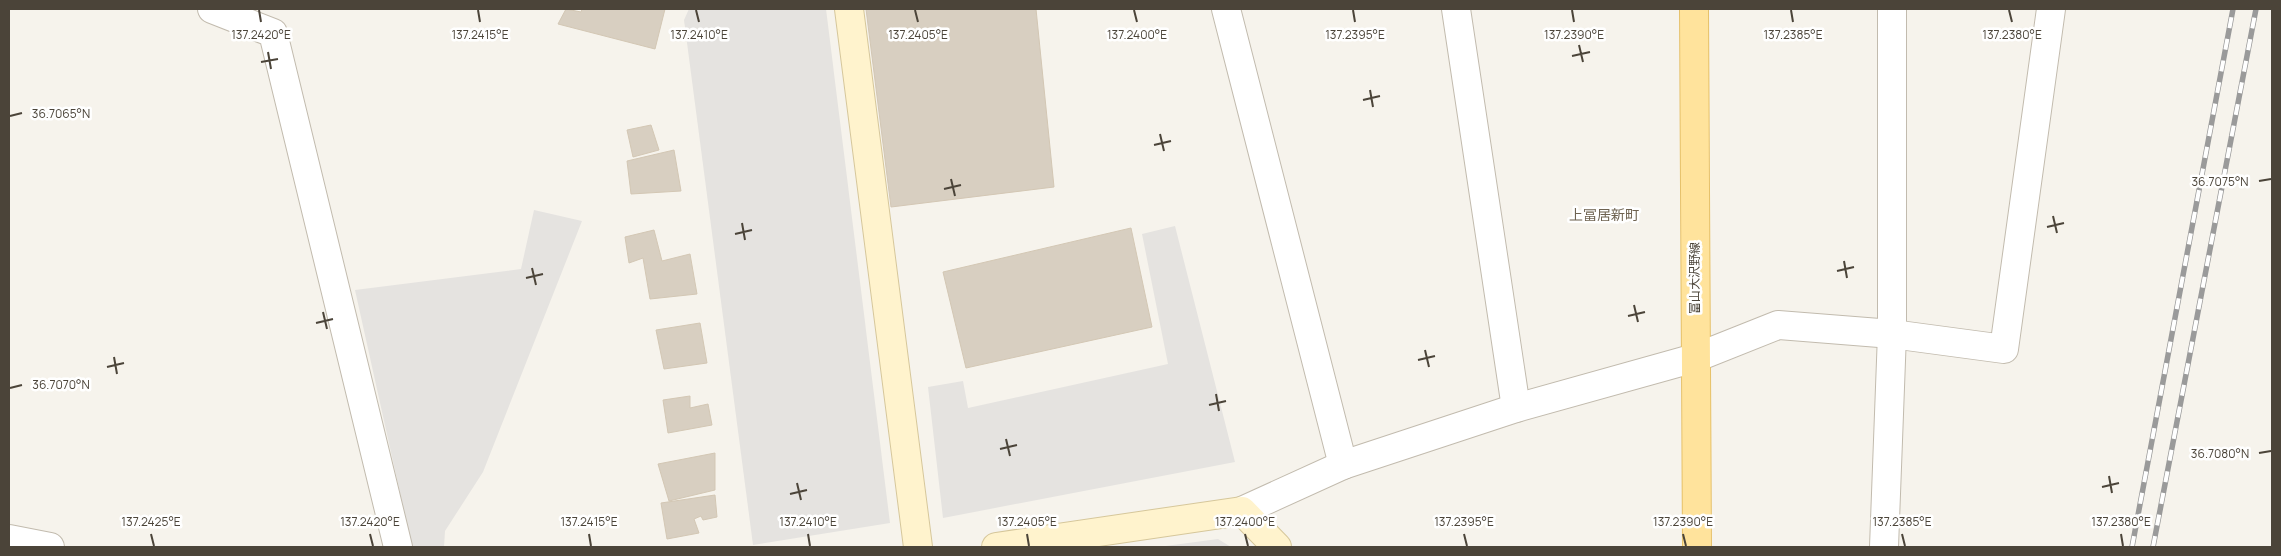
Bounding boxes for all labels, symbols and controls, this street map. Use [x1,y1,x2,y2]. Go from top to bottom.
text: 137.2420°E [231,26,291,43]
text: 137.2415°E [451,26,509,43]
text: 137.2410°E [670,26,728,43]
text: 137.2405°E [888,26,948,43]
text: 137.2400°E [1107,26,1167,43]
text: 137.2395°E [1325,26,1385,43]
text: 137.2390°E [1544,26,1604,43]
text: 137.2385°E [1763,26,1823,43]
text: 137.2380°E [1982,26,2042,43]
text: 36.7065°N [32,105,90,122]
text: 36.7075°N [2191,173,2249,190]
district label: 上冨居新町 [1569,205,1639,224]
street label: 富山大沢野線 [1686,242,1703,314]
text: 36.7070°N [32,376,90,393]
text: 36.7080°N [2191,445,2249,462]
text: 137.2425°E [121,513,181,530]
text: 137.2420°E [340,513,400,530]
text: 137.2415°E [560,513,618,530]
text: 137.2410°E [779,513,837,530]
text: 137.2405°E [997,513,1057,530]
text: 137.2400°E [1215,513,1275,530]
text: 137.2395°E [1434,513,1494,530]
text: 137.2390°E [1653,513,1713,530]
text: 137.2385°E [1872,513,1932,530]
text: 137.2380°E [2091,513,2151,530]

